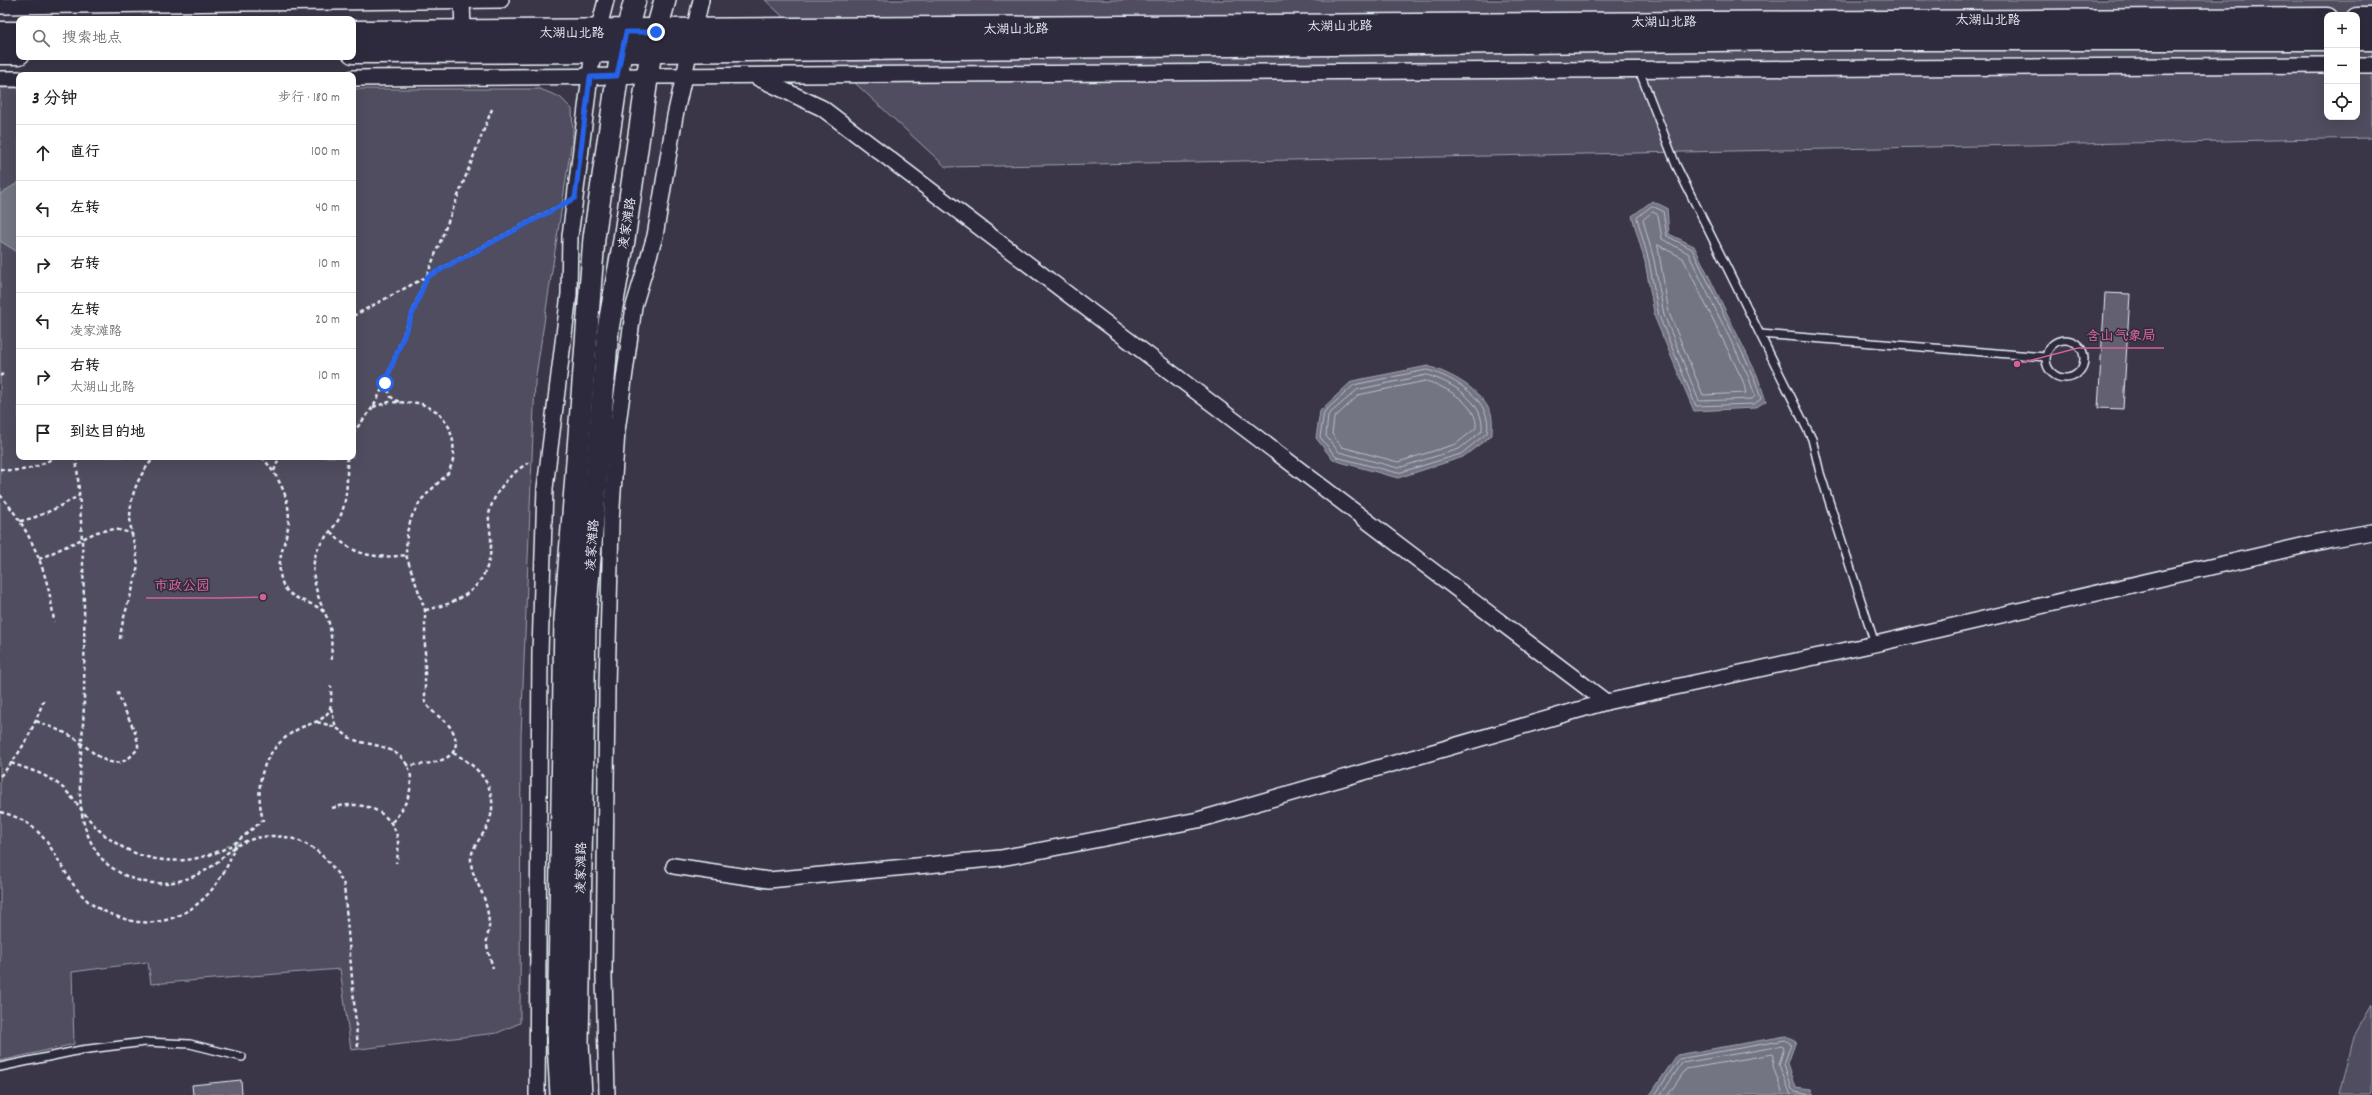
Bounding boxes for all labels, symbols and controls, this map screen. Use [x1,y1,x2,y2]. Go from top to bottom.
street label: 太湖山北路 [1955,12,2021,31]
map controls [2324,12,2360,120]
button: + [2324,12,2360,48]
street label: 太湖山北路 [1631,13,1697,34]
search box [16,16,356,60]
street label: 太湖山北路 [1307,17,1373,38]
street label: 太湖山北路 [983,20,1049,41]
route end [647,23,665,41]
street label: 太湖山北路 [539,25,605,44]
icon: search [30,27,52,49]
text: 搜索地点 [62,28,122,50]
button: − [2324,48,2360,84]
button: locate [2324,84,2360,120]
text: 3 分钟 [32,88,77,112]
text: 步行 · 180 m [278,89,340,108]
icon: ahead [32,142,54,164]
text: 直行 [70,142,100,164]
text: 100 m [311,143,340,162]
street label: 凌家滩路 [615,196,642,251]
icon: left [32,198,54,220]
text: 左转 [70,198,100,220]
text: 40 m [316,199,340,218]
icon: right [32,254,54,276]
text: 右转 [70,254,100,276]
text: 10 m [318,255,340,274]
text: 左转 [70,300,100,322]
icon: left [32,310,54,332]
text: 20 m [315,311,340,330]
callout: 含山气象局 [2078,322,2164,348]
text: 凌家滩路 [70,323,122,342]
text: 含山气象局 [2086,327,2156,347]
text: 右转 [70,356,100,378]
icon: right [32,366,54,388]
text: 10 m [318,367,340,386]
route start [376,374,394,392]
text: 太湖山北路 [70,379,135,398]
icon: arrive [32,422,54,444]
text: 到达目的地 [70,422,145,444]
street label: 凌家滩路 [582,519,605,572]
callout: 市政公园 [146,572,218,598]
text: 市政公园 [154,577,210,597]
street label: 凌家滩路 [573,842,592,894]

